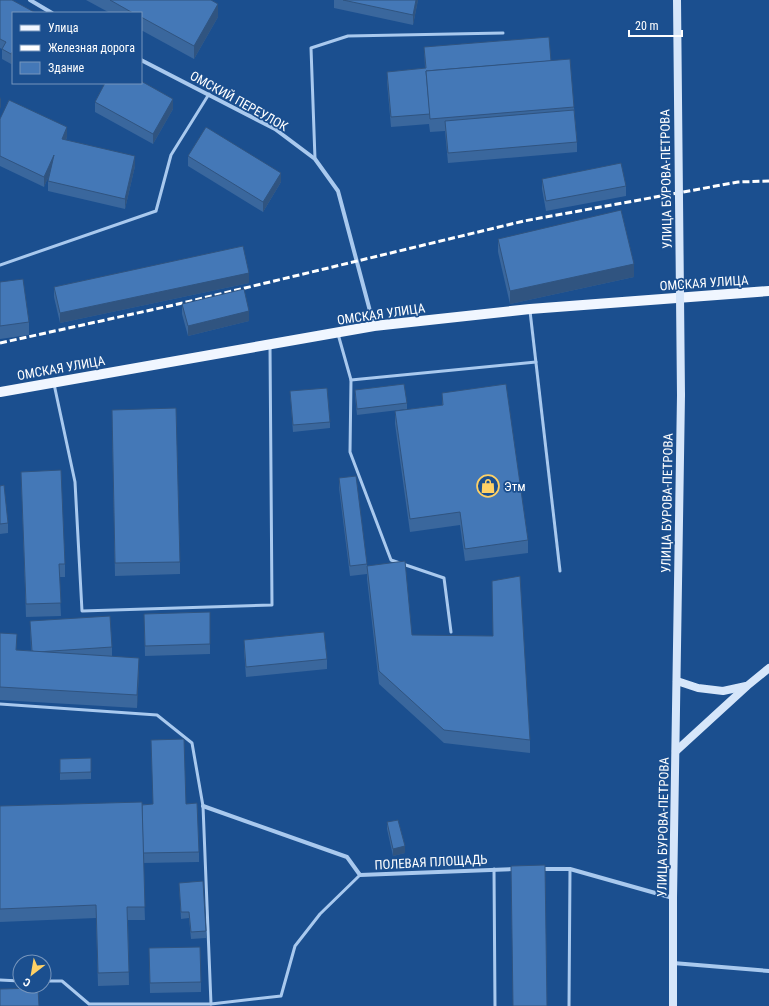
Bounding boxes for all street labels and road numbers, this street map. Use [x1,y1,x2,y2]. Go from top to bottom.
street label: ОМСКИЙ ПЕРЕУЛОК [187,68,291,134]
street label: УЛИЦА БУРОВА-ПЕТРОВА [657,108,675,249]
street label: ОМСКАЯ УЛИЦА [659,272,749,294]
street label: ОМСКАЯ УЛИЦА [336,300,427,328]
street label: ОМСКАЯ УЛИЦА [16,353,107,383]
street label: УЛИЦА БУРОВА-ПЕТРОВА [658,432,676,573]
street label: УЛИЦА БУРОВА-ПЕТРОВА [654,756,672,897]
street label: ПОЛЕВАЯ ПЛОЩАДЬ [374,852,488,872]

